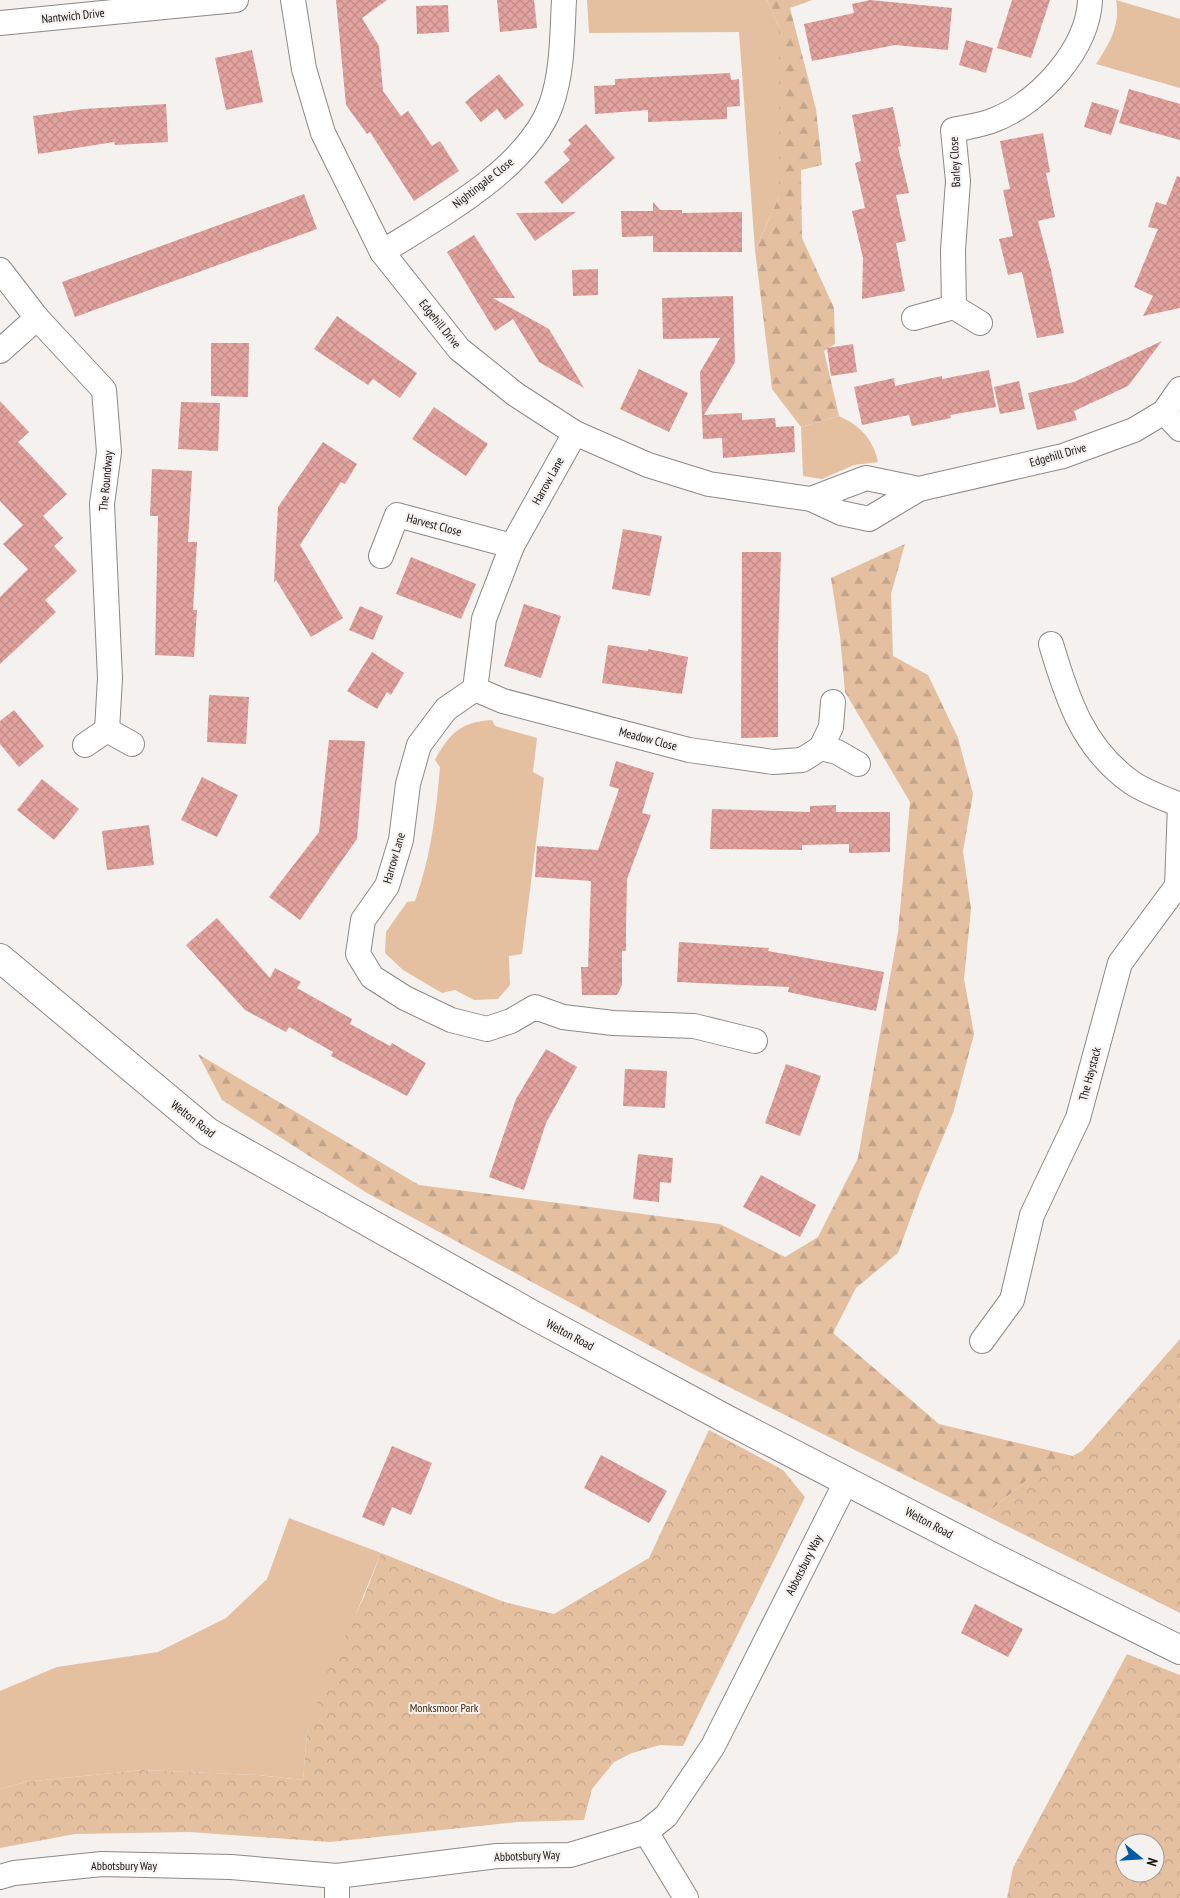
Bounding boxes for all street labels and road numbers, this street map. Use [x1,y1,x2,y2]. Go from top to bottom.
street label: Nantwich Drive [41,5,105,26]
street label: Barley Close [946,136,963,188]
street label: Nightingale Close [449,154,516,211]
street label: Edgehill Drive [416,296,465,351]
street label: Edgehill Drive [1028,439,1088,470]
street label: The Roundway [95,450,116,512]
street label: Harrow Lane [528,454,567,507]
street label: Harvest Close [405,510,463,539]
street label: Meadow Close [617,724,679,753]
street label: Harrow Lane [379,831,408,885]
street label: The Haystack [1075,1045,1104,1102]
street label: Welton Road [168,1097,218,1141]
street label: Welton Road [544,1316,597,1353]
street label: Welton Road [903,1504,956,1541]
street label: Abbotsbury Way [782,1532,825,1598]
street label: Abbotsbury Way [494,1847,561,1864]
street label: Abbotsbury Way [91,1858,157,1873]

